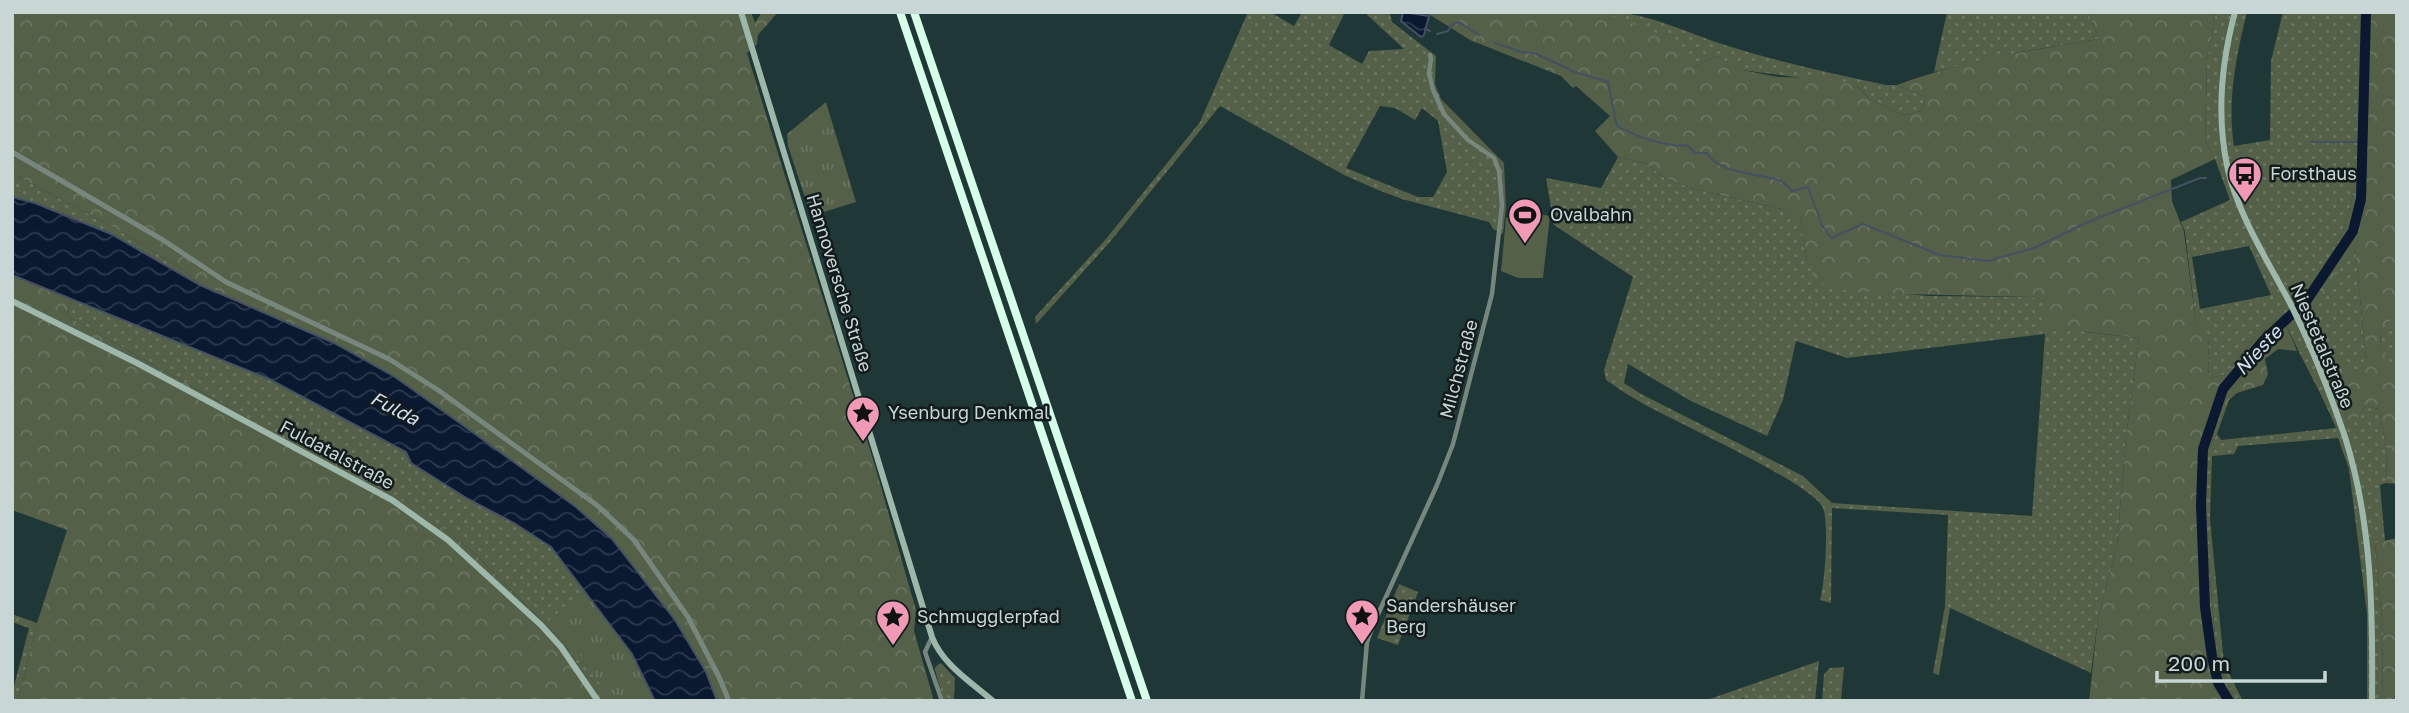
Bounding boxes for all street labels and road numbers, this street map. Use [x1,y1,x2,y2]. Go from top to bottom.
street label: Hannoversche Straße [802,191,878,374]
street label: Niestetalstraße [2287,280,2359,412]
street label: Milchstraße [1434,317,1482,421]
street label: Fuldatalstraße [277,415,398,493]

